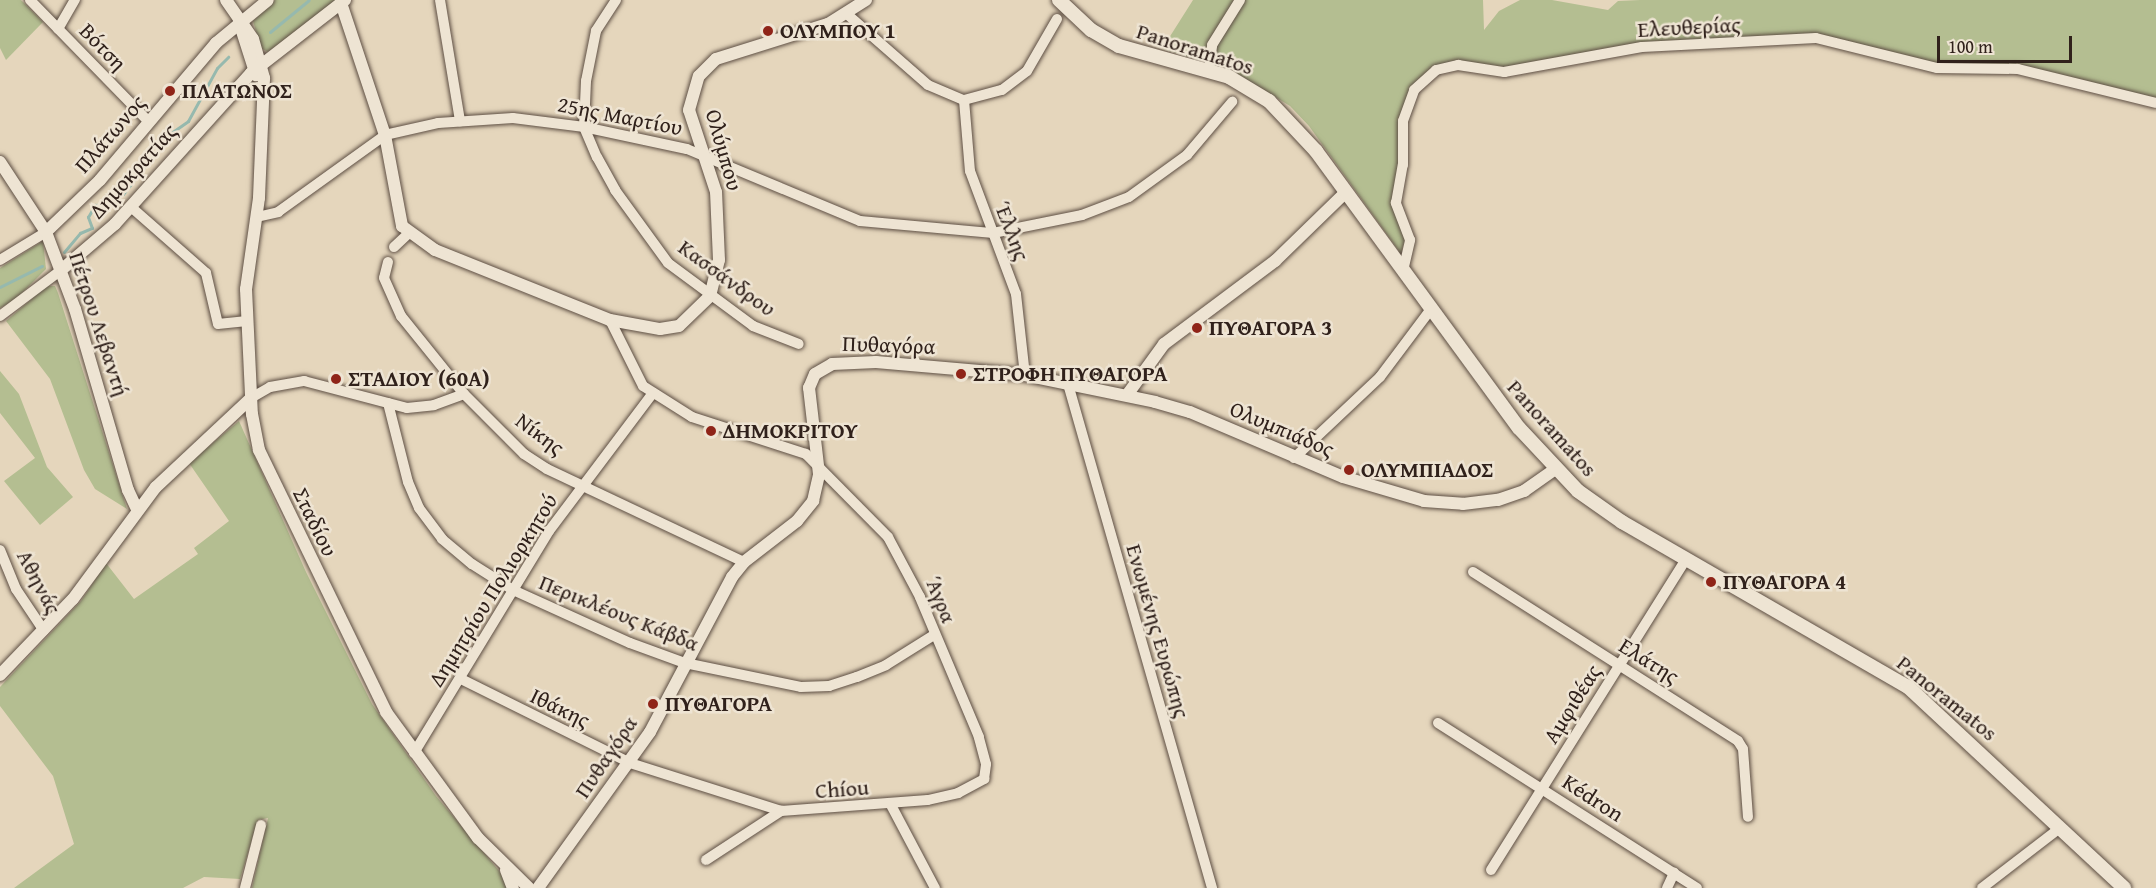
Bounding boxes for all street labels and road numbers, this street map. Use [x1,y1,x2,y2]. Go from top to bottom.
street label: Ελευθερίας [1637,11,1741,43]
street label: Βότση [74,18,132,76]
street label: Panoramatos [1133,18,1257,80]
street label: Πλάτωνος [69,90,151,178]
street label: 25ης Μαρτίου [555,91,685,141]
street label: Ολύμπου [700,106,748,194]
street label: Δημοκρατίας [83,118,183,224]
street label: Έλλης [989,198,1035,264]
street label: Κασσάνδρου [673,234,781,322]
street label: Πέτρου Λεβαντή [63,249,135,399]
street label: Πυθαγόρα [842,330,936,360]
street label: Panoramatos [1502,374,1602,482]
street label: Ολυμπιάδος [1226,395,1338,463]
street label: Νίκης [511,407,569,461]
street label: Σταδίου [287,483,343,561]
street label: Δημητρίου Πολιορκητού [423,489,563,691]
street label: Ενωμένης Ευρώπης [1121,541,1195,721]
street label: Αθηνάς [11,545,67,619]
street label: Περικλέους Κάβδα [535,569,703,657]
street label: Άγρα [920,573,962,627]
street label: Ελάτης [1614,632,1684,690]
street label: Panoramatos [1892,650,2002,746]
street label: Αμφιθέας [1537,660,1607,748]
street label: Ιθάκης [526,682,594,734]
street label: Πυθαγόρα [569,711,643,803]
street label: Kédron [1558,769,1628,827]
street label: Chíou [814,774,870,804]

